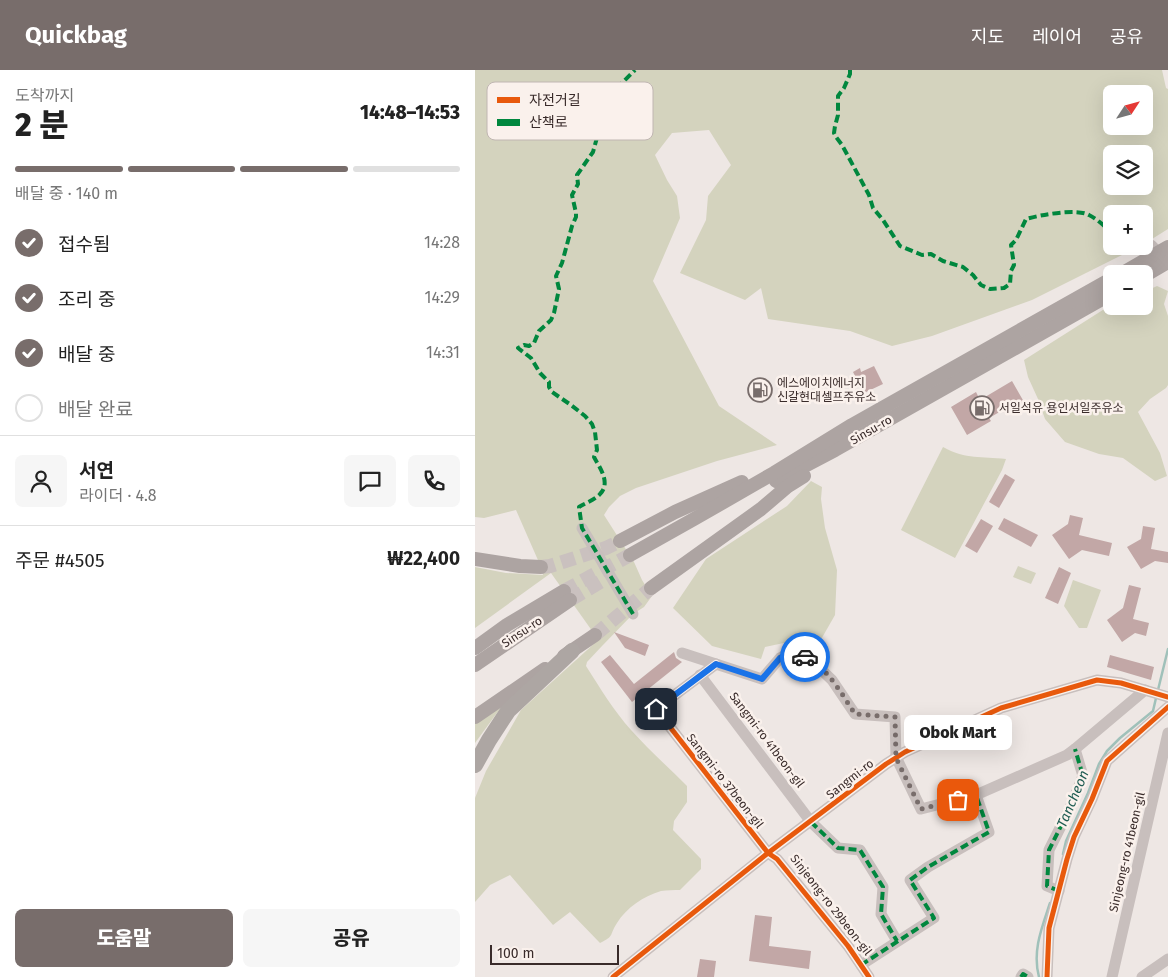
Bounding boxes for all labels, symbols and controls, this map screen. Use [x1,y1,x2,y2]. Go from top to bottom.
text: Quickbag [25,21,127,49]
text: 지도 [971,26,1004,48]
text: 레이어 [1032,26,1082,48]
text: 공유 [1110,26,1143,48]
legend [487,82,653,140]
north arrow [1103,85,1153,135]
map controls [1103,85,1153,315]
text: 도착까지 [15,86,74,105]
text: 자전거길 [529,92,581,109]
text: 14:48–14:53 [360,101,460,124]
text: 2 분 [15,106,68,144]
text: 산책로 [529,114,568,131]
button: layers [1103,145,1153,195]
text: 배달 중 · 140 m [15,184,118,203]
button: + [1103,205,1153,255]
icon: check [15,229,43,257]
text: 접수됨 [58,233,110,256]
text: 14:28 [424,233,460,252]
button: − [1103,265,1153,315]
icon: check [15,284,43,312]
text: 조리 중 [58,288,115,311]
text: 14:29 [425,288,460,307]
icon: check [15,339,43,367]
text: 배달 중 [58,343,115,366]
text: 14:31 [426,343,460,362]
place label: 에스에이치에너지 신갈현대셀프주유소 [777,376,876,404]
fuel station icon: 에스에이치에너지 신갈현대셀프주유소 [747,377,773,403]
fuel station icon: 서일석유 용인서일주유소 [969,395,995,421]
text: 배달 완료 [58,398,133,421]
place label: 서일석유 용인서일주유소 [999,401,1124,415]
street label: Sinsu-ro [848,413,894,447]
button: person [15,455,67,507]
button: chat [344,455,396,507]
button: phone [408,455,460,507]
text: 서연 [79,459,114,482]
text: 라이더 · 4.8 [79,486,157,505]
text: ₩22,400 [387,547,460,570]
text: 주문 #4505 [15,549,104,572]
street label: Sinsu-ro [499,613,545,651]
courier [780,632,830,682]
icon: car [791,643,819,671]
pin [635,688,677,730]
street label: Sangmi-ro 41beon-gil [727,690,808,791]
icon: home [642,695,670,723]
callout: Obok Mart [904,715,1012,750]
text: Obok Mart [920,723,996,742]
street label: Sangmi-ro 37beon-gil [684,731,767,831]
street label: Sangmi-ro [824,756,876,802]
water label: Tancheon [1053,768,1093,830]
pin [937,779,979,821]
icon: bag [944,786,972,814]
street label: Sinjeong-ro 41beon-gil [1106,790,1148,913]
street label: Sinjeong-ro 29beon-gil [787,852,875,959]
button: 도움말 [15,909,233,967]
button: 공유 [243,909,460,967]
scale bar [490,942,619,965]
text: 100 m [497,945,534,962]

